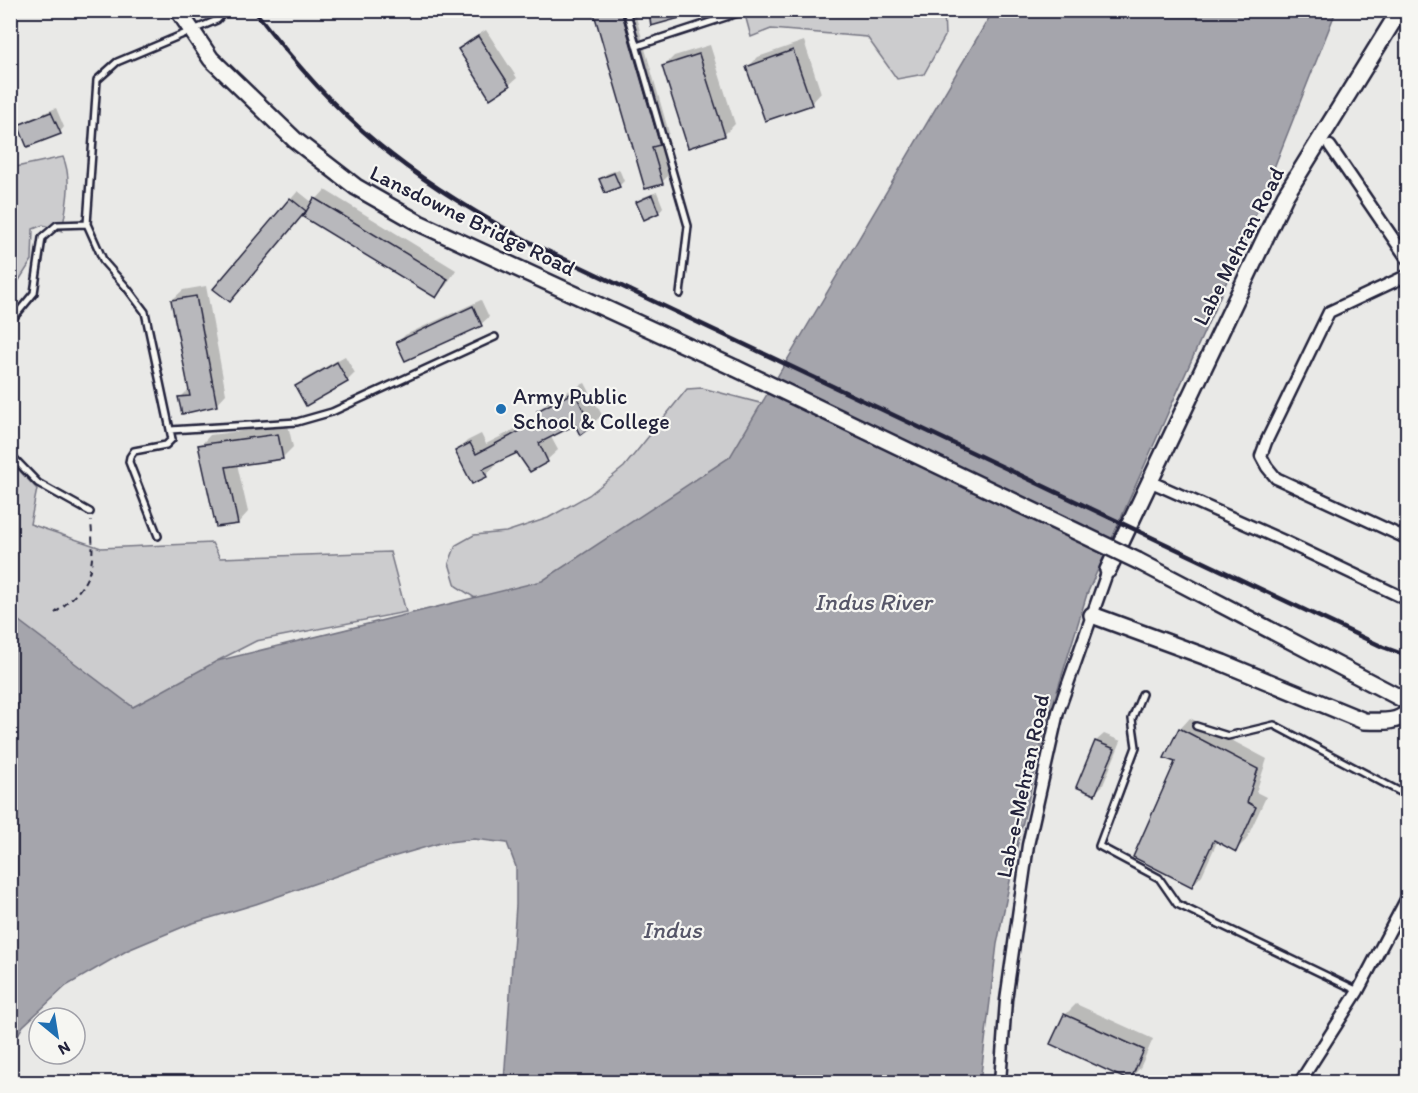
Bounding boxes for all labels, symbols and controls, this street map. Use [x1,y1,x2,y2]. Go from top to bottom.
street label: Lansdowne Bridge Road [366,159,580,282]
street label: Labe Mehran Road [1187,162,1290,330]
place label: Army Public School & College [513,383,670,435]
marker: Army Public School & College [494,402,508,416]
water label: Indus River [814,587,935,616]
street label: Lab-e-Mehran Road [990,692,1055,880]
water label: Indus [642,915,703,944]
north arrow [27,1006,87,1066]
text: N [55,1038,74,1059]

